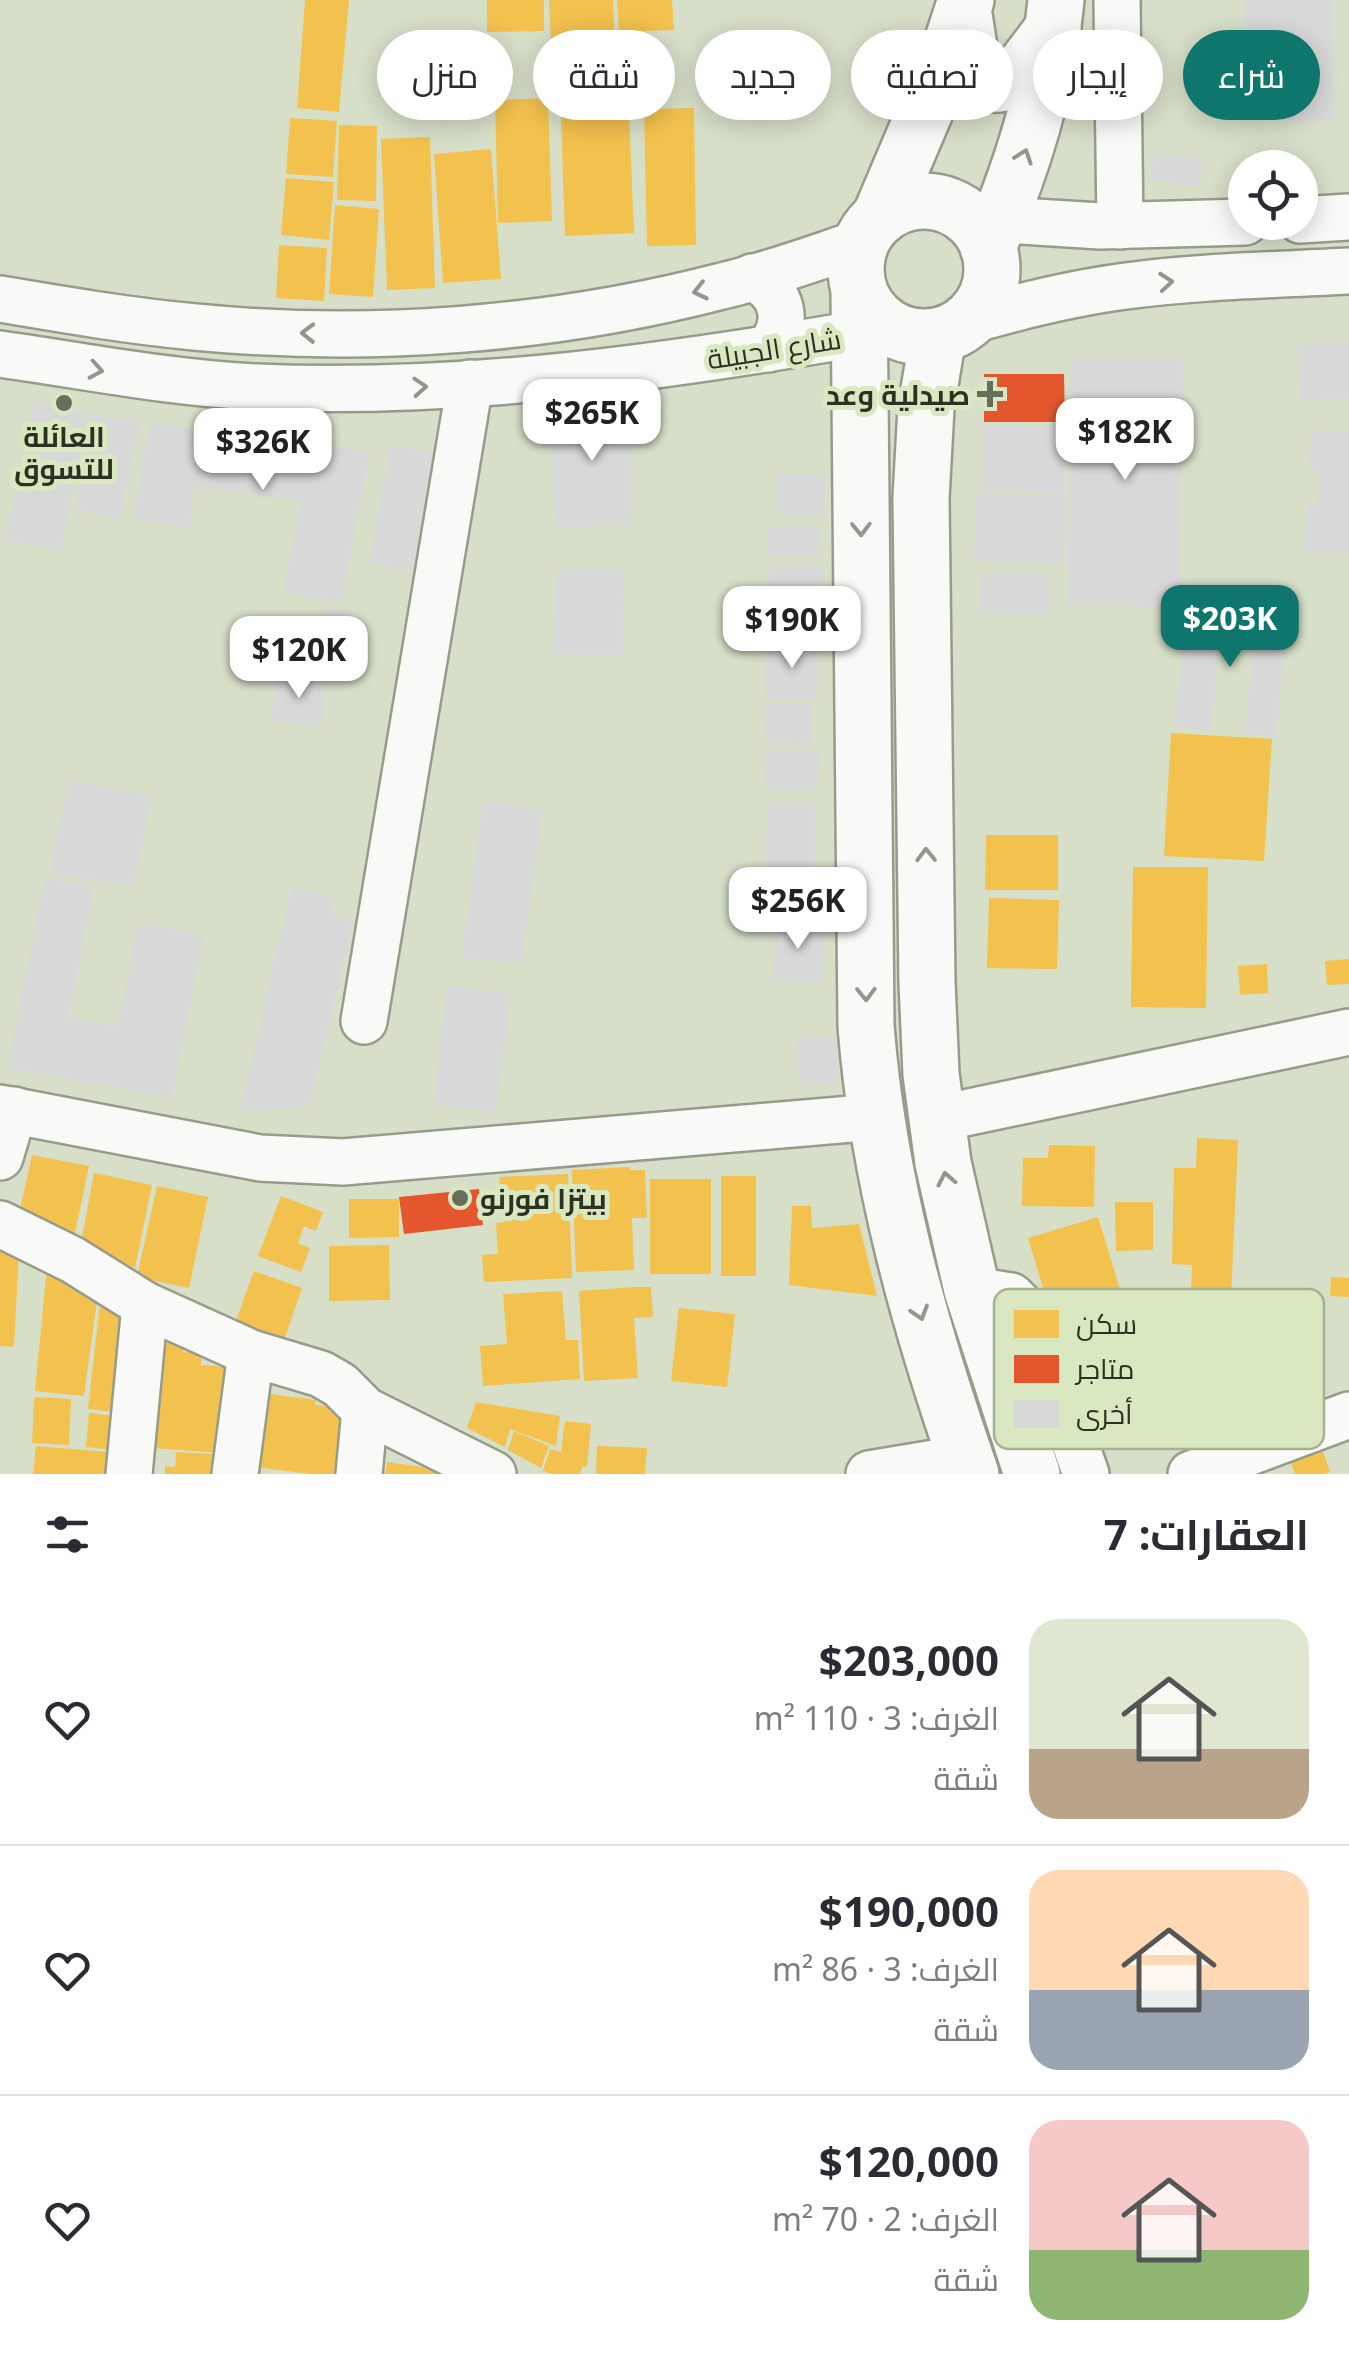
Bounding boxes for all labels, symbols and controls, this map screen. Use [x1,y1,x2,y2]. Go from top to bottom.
chip: منزل [377,30,513,120]
chip: شقة [533,30,675,120]
chip: جديد [695,30,831,120]
chip: تصفية [851,30,1013,120]
chip: إيجار [1033,30,1163,120]
chip: شراء [1183,30,1320,120]
one-way arrow [1012,148,1032,165]
map controls [1228,150,1318,240]
button: locate [1228,150,1318,240]
one-way arrow [1159,271,1175,293]
one-way arrow [692,280,709,301]
street label: شارع الجبيلة [704,319,844,378]
one-way arrow [299,322,314,344]
one-way arrow [88,359,104,380]
place label: صيدلية وعد [826,375,970,413]
one-way arrow [413,376,429,398]
pin: $265K [522,379,662,464]
marker: صيدلية وعد [979,383,1001,405]
text: $265K [545,390,639,433]
marker: العائلة للتسوق [53,392,75,414]
pin: $182K [1055,398,1195,483]
pin: $326K [193,408,333,493]
text: $182K [1078,409,1172,452]
place label: العائلة للتسوق [14,417,114,487]
text: $326K [216,419,310,462]
one-way arrow [850,522,872,537]
pin: $203K [1160,585,1300,670]
pin: $190K [722,586,862,671]
text: $203K [1183,596,1277,639]
text: $190K [745,597,839,640]
pin: $120K [229,616,369,701]
text: $120K [252,627,346,670]
one-way arrow [915,847,937,862]
pin: $256K [728,867,868,952]
text: $256K [751,878,845,921]
one-way arrow [855,986,876,1002]
one-way arrow [936,1171,957,1187]
place label: بيتزا فورنو [480,1179,607,1217]
marker: بيتزا فورنو [449,1187,471,1209]
legend [994,1289,1324,1449]
one-way arrow [908,1304,929,1321]
text: سكن [1076,1304,1137,1342]
text: متاجر [1074,1349,1134,1387]
text: أخرى [1076,1394,1133,1432]
text: العقارات: 7 [1104,1505,1309,1562]
icon: filters [40,1507,95,1562]
text: $203,000 [819,1631,999,1688]
icon: home [1109,1659,1229,1779]
icon: heart [40,1692,95,1747]
text: الغرف: 3 · 110 m² [754,1696,999,1739]
text: شقة [934,1756,999,1799]
text: $190,000 [819,1882,999,1939]
icon: home [1109,1910,1229,2030]
icon: heart [40,1943,95,1998]
text: الغرف: 3 · 86 m² [772,1947,999,1990]
text: شقة [934,2007,999,2050]
text: $120,000 [819,2132,999,2189]
icon: home [1109,2160,1229,2280]
icon: heart [40,2193,95,2248]
text: الغرف: 2 · 70 m² [772,2197,999,2240]
text: شقة [934,2257,999,2300]

